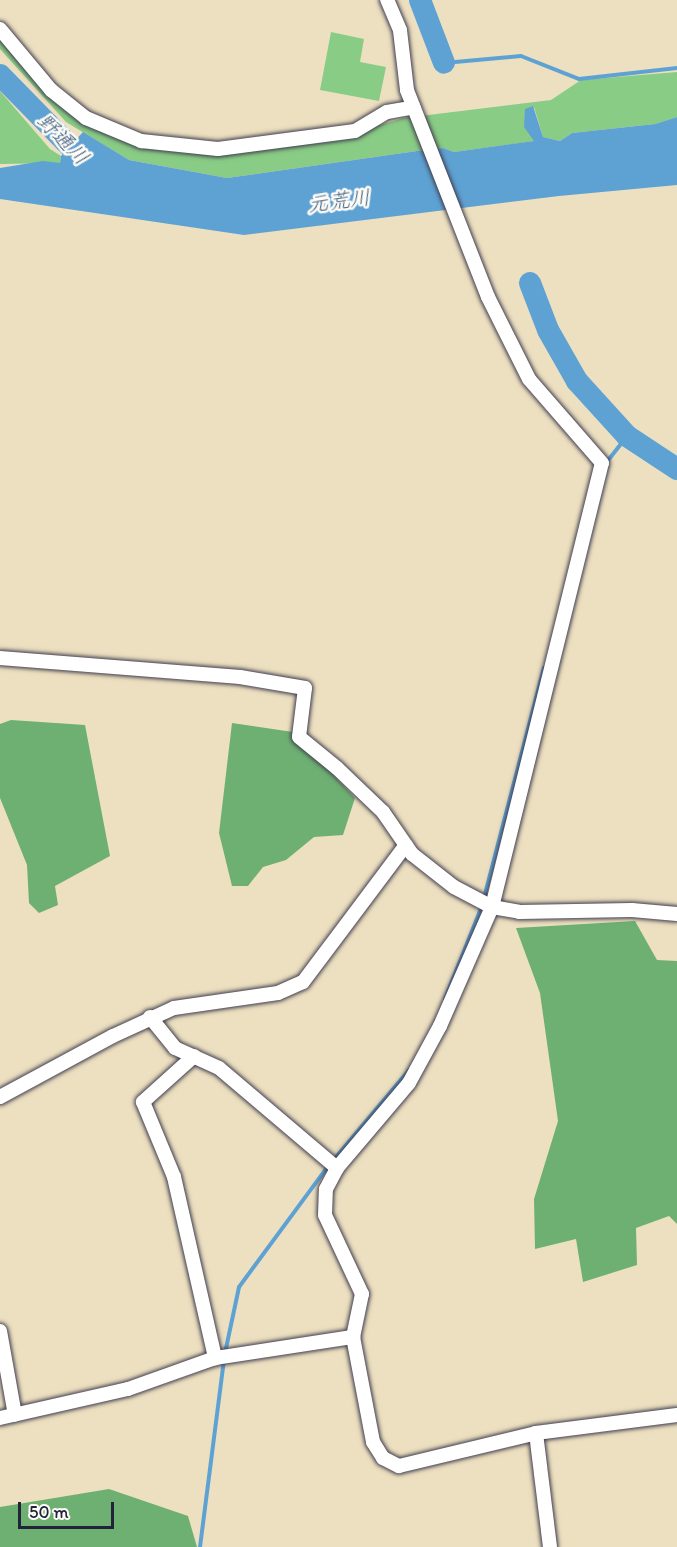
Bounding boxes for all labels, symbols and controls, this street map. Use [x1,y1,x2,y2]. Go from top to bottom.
water label: 野通川 [32,108,94,170]
water label: 元荒川 [306,185,372,217]
scale bar [21,1490,117,1528]
text: 50 m [29,1501,69,1523]

